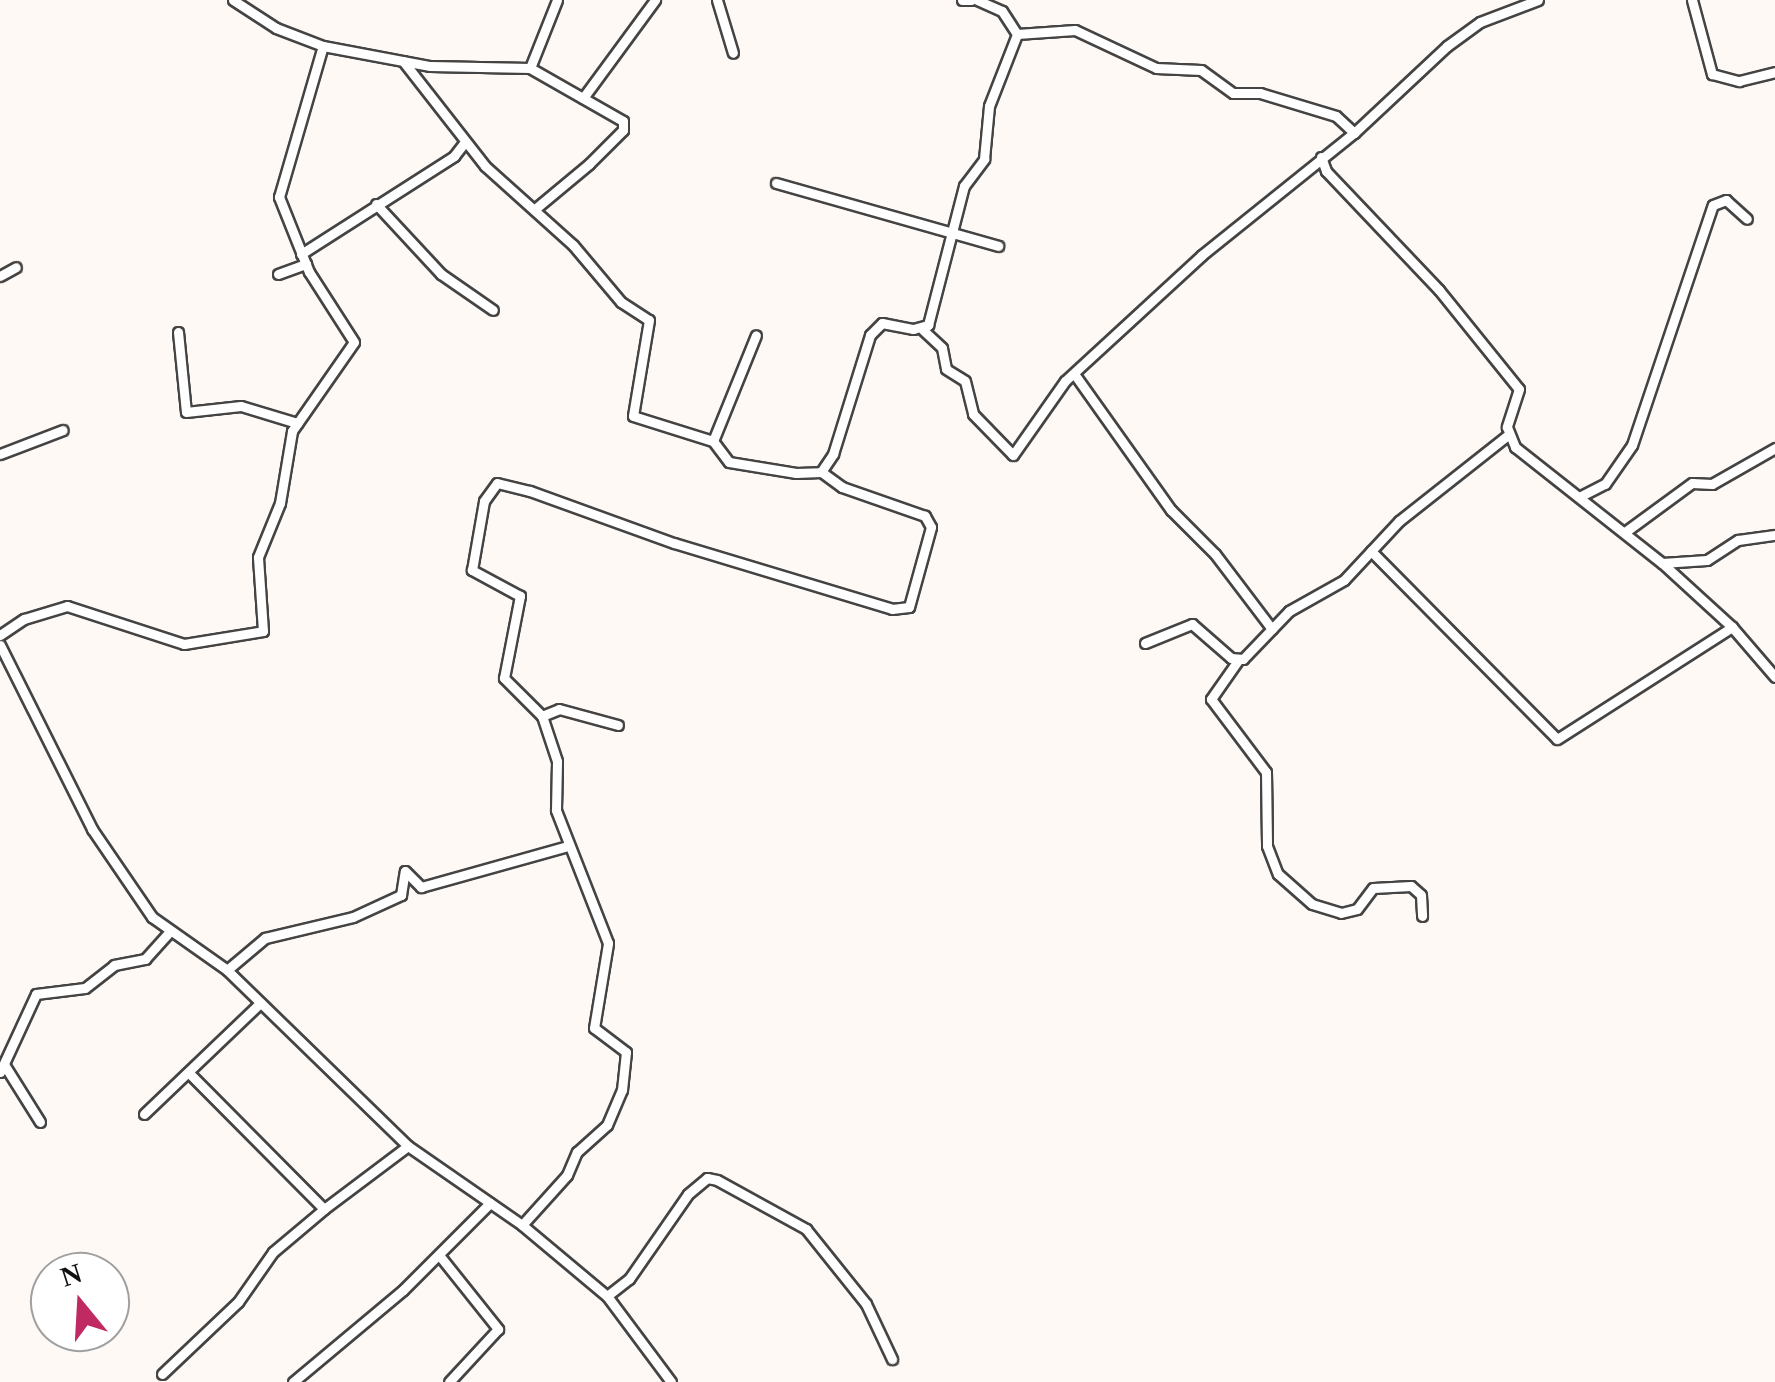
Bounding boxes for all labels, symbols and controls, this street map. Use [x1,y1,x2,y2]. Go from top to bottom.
north arrow [30,1252,130,1352]
text: N [57,1257,86,1293]

